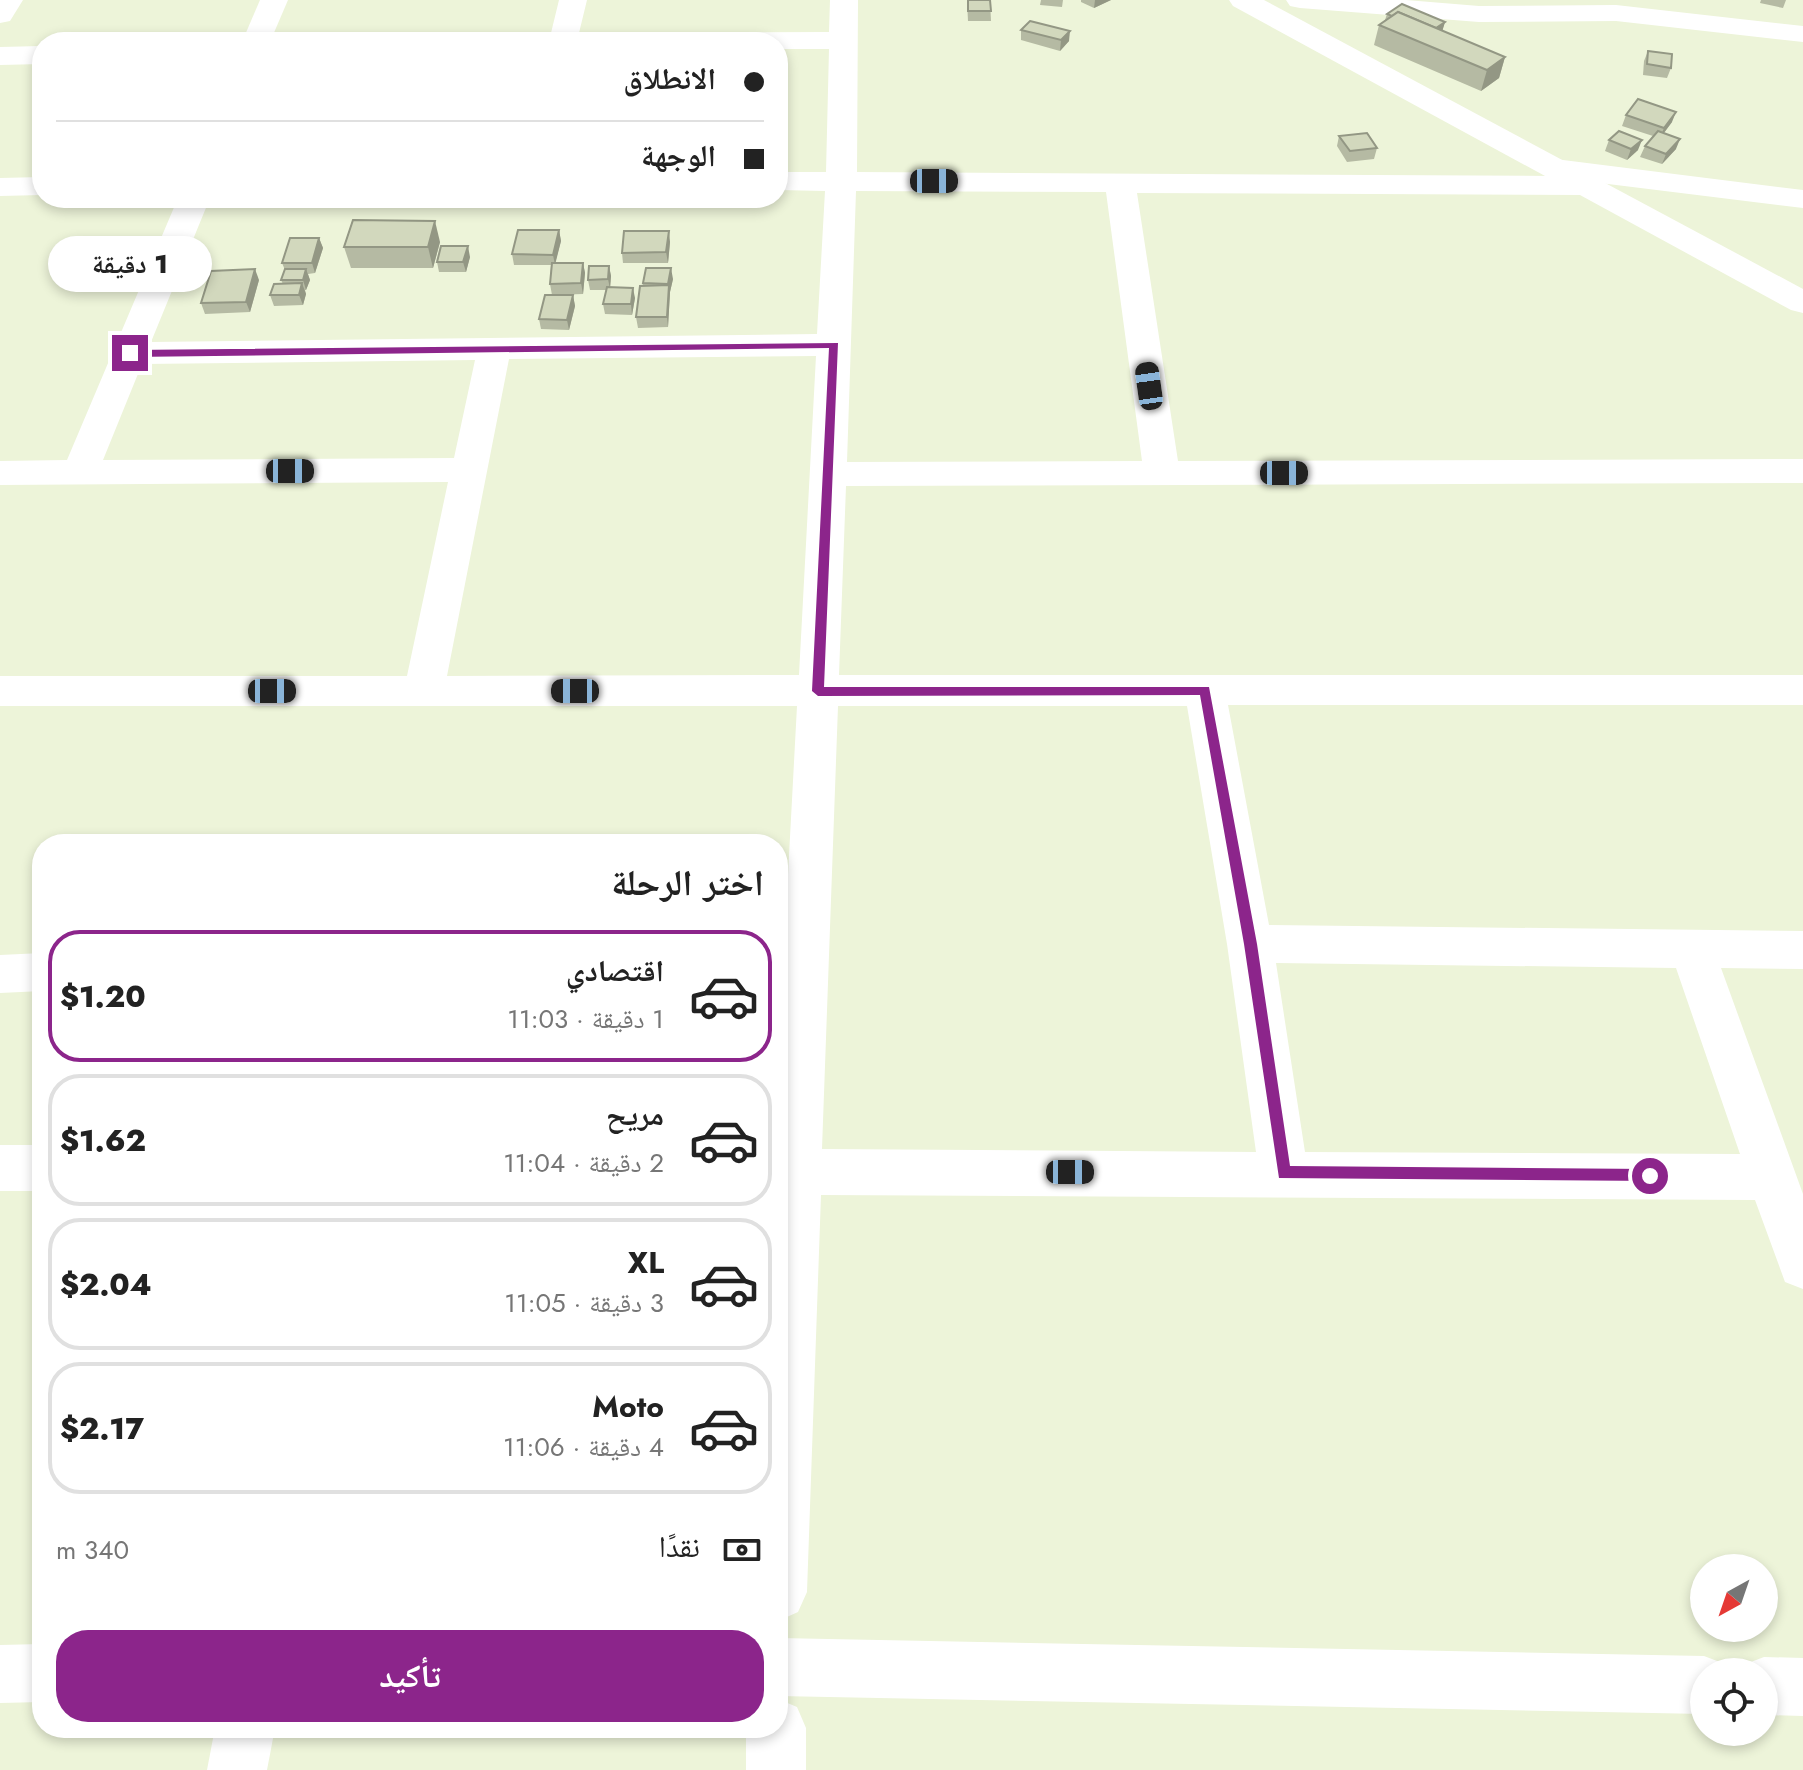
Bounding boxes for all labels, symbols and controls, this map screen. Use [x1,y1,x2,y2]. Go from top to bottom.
text: الانطلاق [623,57,716,100]
text: الوجهة [641,134,716,177]
car [910,169,958,193]
callout: 1 دقيقة [48,237,212,293]
text: 1 دقيقة [92,245,168,283]
route end [112,335,148,371]
car [1134,361,1164,411]
car [266,459,314,483]
car [1260,461,1308,485]
car [248,679,296,703]
car [551,679,599,703]
text: اختر الرحلة [611,856,764,908]
text: اقتصادي [566,949,664,992]
icon: car [688,960,760,1032]
text: $1.20 [60,975,146,1018]
text: 1 دقيقة · 11:03 [507,1000,664,1038]
text: مريح [606,1093,664,1136]
icon: car [688,1104,760,1176]
text: $1.62 [60,1119,146,1162]
text: 2 دقيقة · 11:04 [503,1144,664,1182]
route start [1632,1158,1668,1194]
car [1046,1160,1094,1184]
text: XL [628,1241,664,1284]
icon: car [688,1248,760,1320]
text: $2.04 [60,1263,152,1306]
text: 3 دقيقة · 11:05 [504,1284,664,1322]
text: Moto [592,1385,664,1428]
icon: car [688,1392,760,1464]
text: $2.17 [60,1407,144,1450]
text: 4 دقيقة · 11:06 [503,1428,664,1466]
text: نقدًا [659,1525,700,1568]
icon: cash [720,1528,764,1572]
text: 340 m [56,1531,129,1569]
north arrow [1690,1554,1778,1642]
map controls [1690,1554,1778,1746]
button: تأكيد [56,1630,764,1722]
button: locate [1690,1658,1778,1746]

